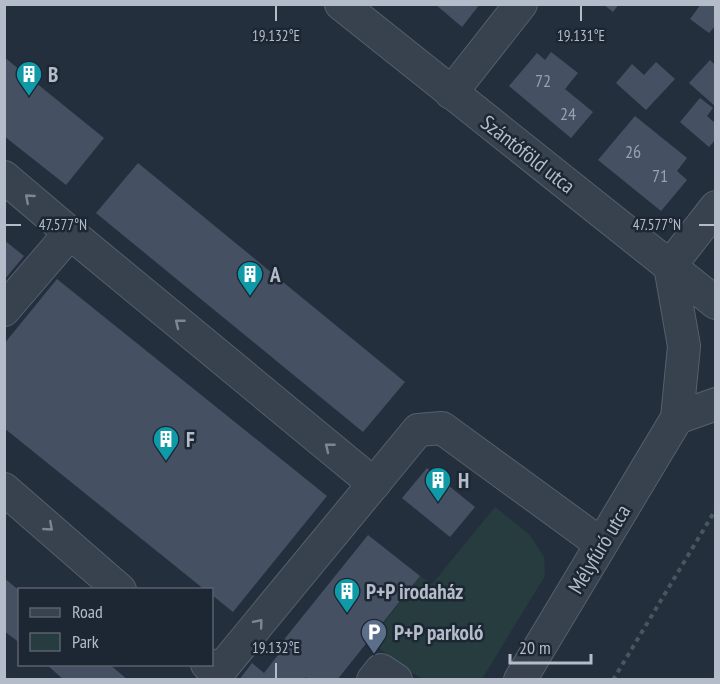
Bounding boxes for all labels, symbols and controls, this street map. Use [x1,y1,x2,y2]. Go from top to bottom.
text: 19.132°E [252,26,300,45]
text: 19.131°E [557,26,605,45]
building icon: B [14,59,44,97]
place label: B [48,61,58,88]
house number: 72 [535,69,551,92]
house number: 24 [560,102,576,125]
street label: Szántóföld utca [476,109,580,199]
house number: 26 [625,140,641,163]
house number: 71 [652,164,668,187]
one-way arrow [25,194,36,205]
text: 47.577°N [39,215,87,234]
text: 47.577°N [633,215,681,234]
building icon: A [235,259,265,297]
place label: A [269,261,281,288]
one-way arrow [174,319,185,330]
building icon: F [151,424,181,462]
place label: F [186,426,195,453]
one-way arrow [325,443,336,454]
building icon: H [423,465,453,503]
place label: H [458,467,469,494]
street label: Mélyfúró utca [562,500,636,598]
one-way arrow [42,520,53,531]
building icon: P+P irodaház [332,576,362,614]
place label: P+P irodaház [366,578,463,605]
legend [18,588,213,666]
text: Road [72,600,103,623]
parking icon: P+P parkoló [359,617,389,655]
one-way arrow [252,619,263,630]
place label: P+P parkoló [394,619,483,646]
scale bar [510,627,591,665]
text: Park [72,630,99,653]
text: 20 m [519,636,551,659]
text: 19.132°E [252,638,300,657]

